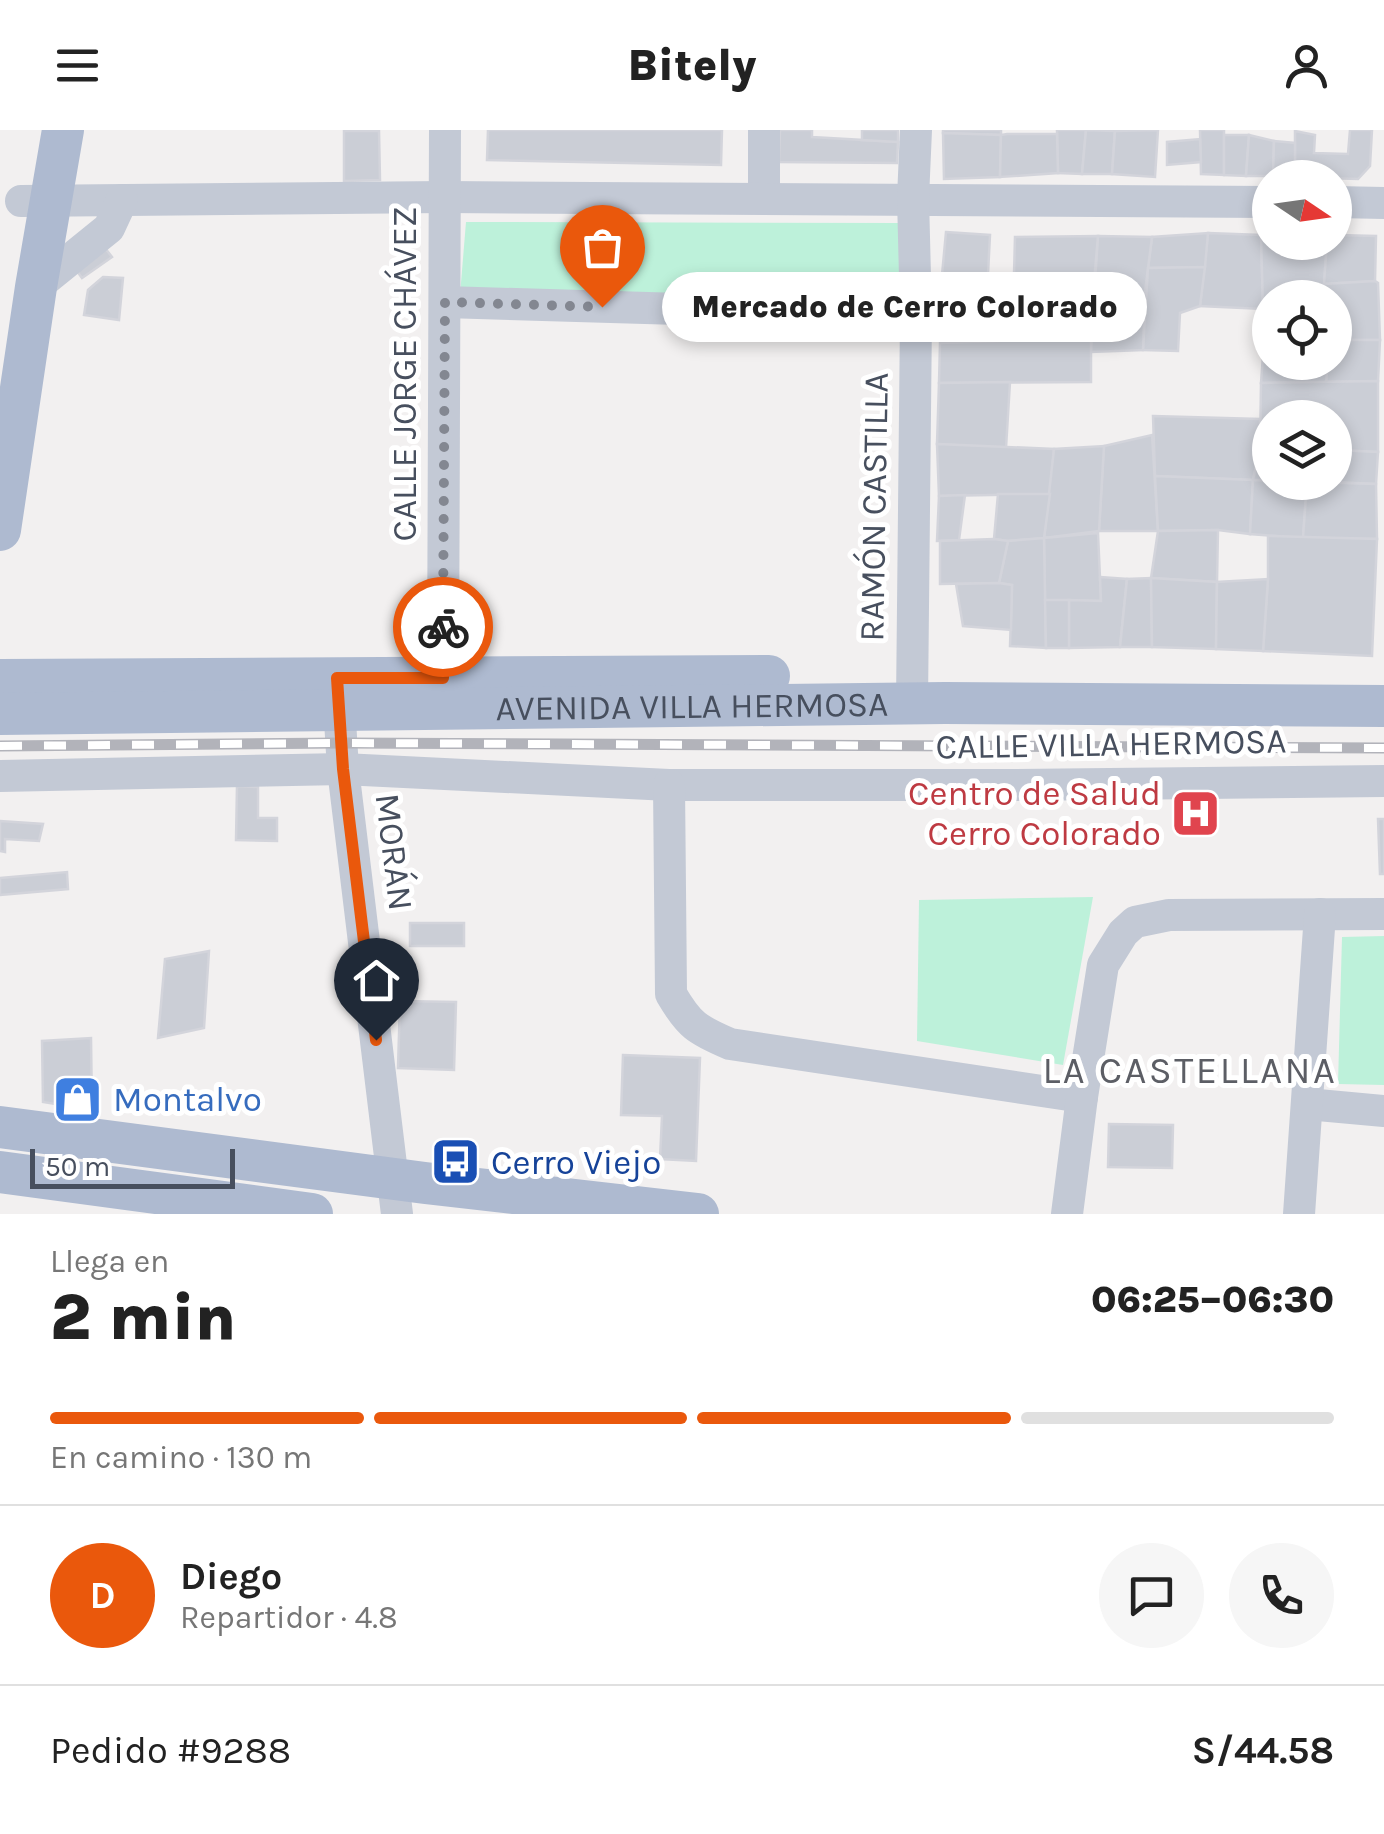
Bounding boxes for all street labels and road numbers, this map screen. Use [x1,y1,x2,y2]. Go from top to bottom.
street label: CALLE JORGE CHÁVEZ [384,207,425,541]
street label: RAMÓN CASTILLA [851,372,897,642]
street label: AVENIDA VILLA HERMOSA [495,683,888,729]
street label: CALLE VILLA HERMOSA [935,720,1287,768]
street label: MORÁN [366,791,422,913]

